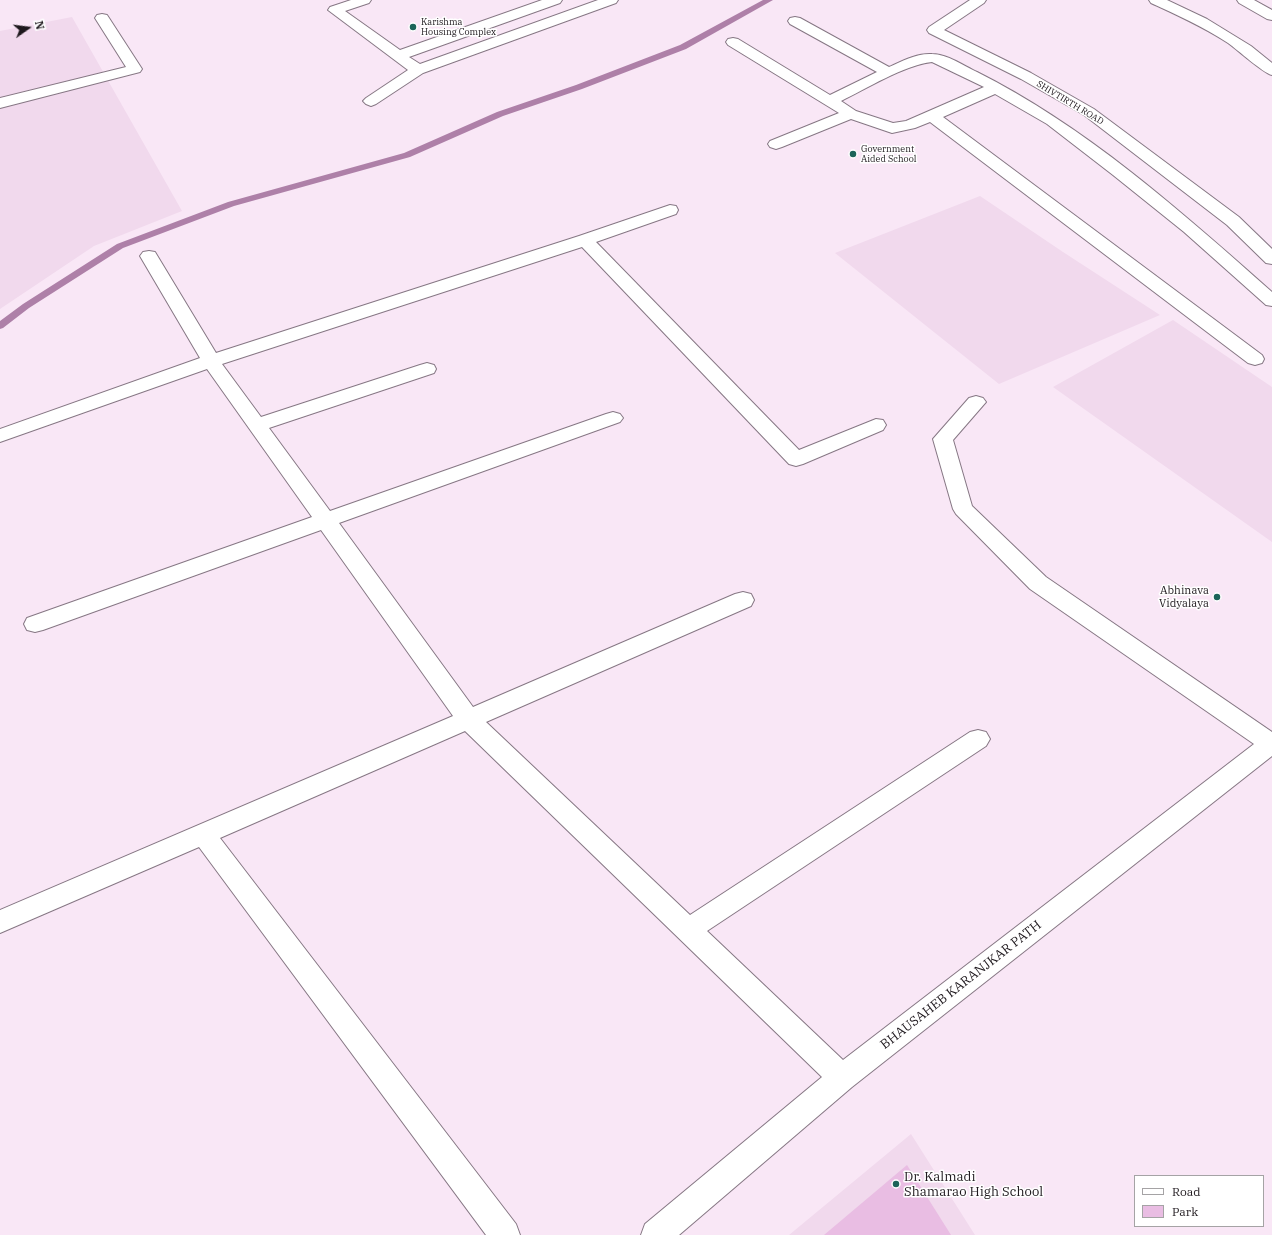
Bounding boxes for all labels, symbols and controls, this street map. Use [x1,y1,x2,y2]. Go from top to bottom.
north arrow [8,8,48,48]
place label: Karishma Housing Complex [421,17,496,38]
text: N [32,19,47,31]
marker: Karishma Housing Complex [408,22,418,32]
street label: SHIVTIRTH ROAD [1035,79,1105,127]
place label: Government Aided School [861,144,916,165]
marker: Government Aided School [848,149,858,159]
place label: Abhinava Vidyalaya [1159,584,1209,610]
marker: Abhinava Vidyalaya [1212,592,1222,602]
street label: BHAUSAHEB KARANJKAR PATH [877,917,1045,1053]
place label: Dr. Kalmadi Shamarao High School [904,1169,1043,1200]
legend [1134,1175,1264,1227]
marker: Dr. Kalmadi Shamarao High School [891,1179,901,1189]
text: Road [1172,1184,1201,1199]
text: Park [1172,1204,1198,1219]

